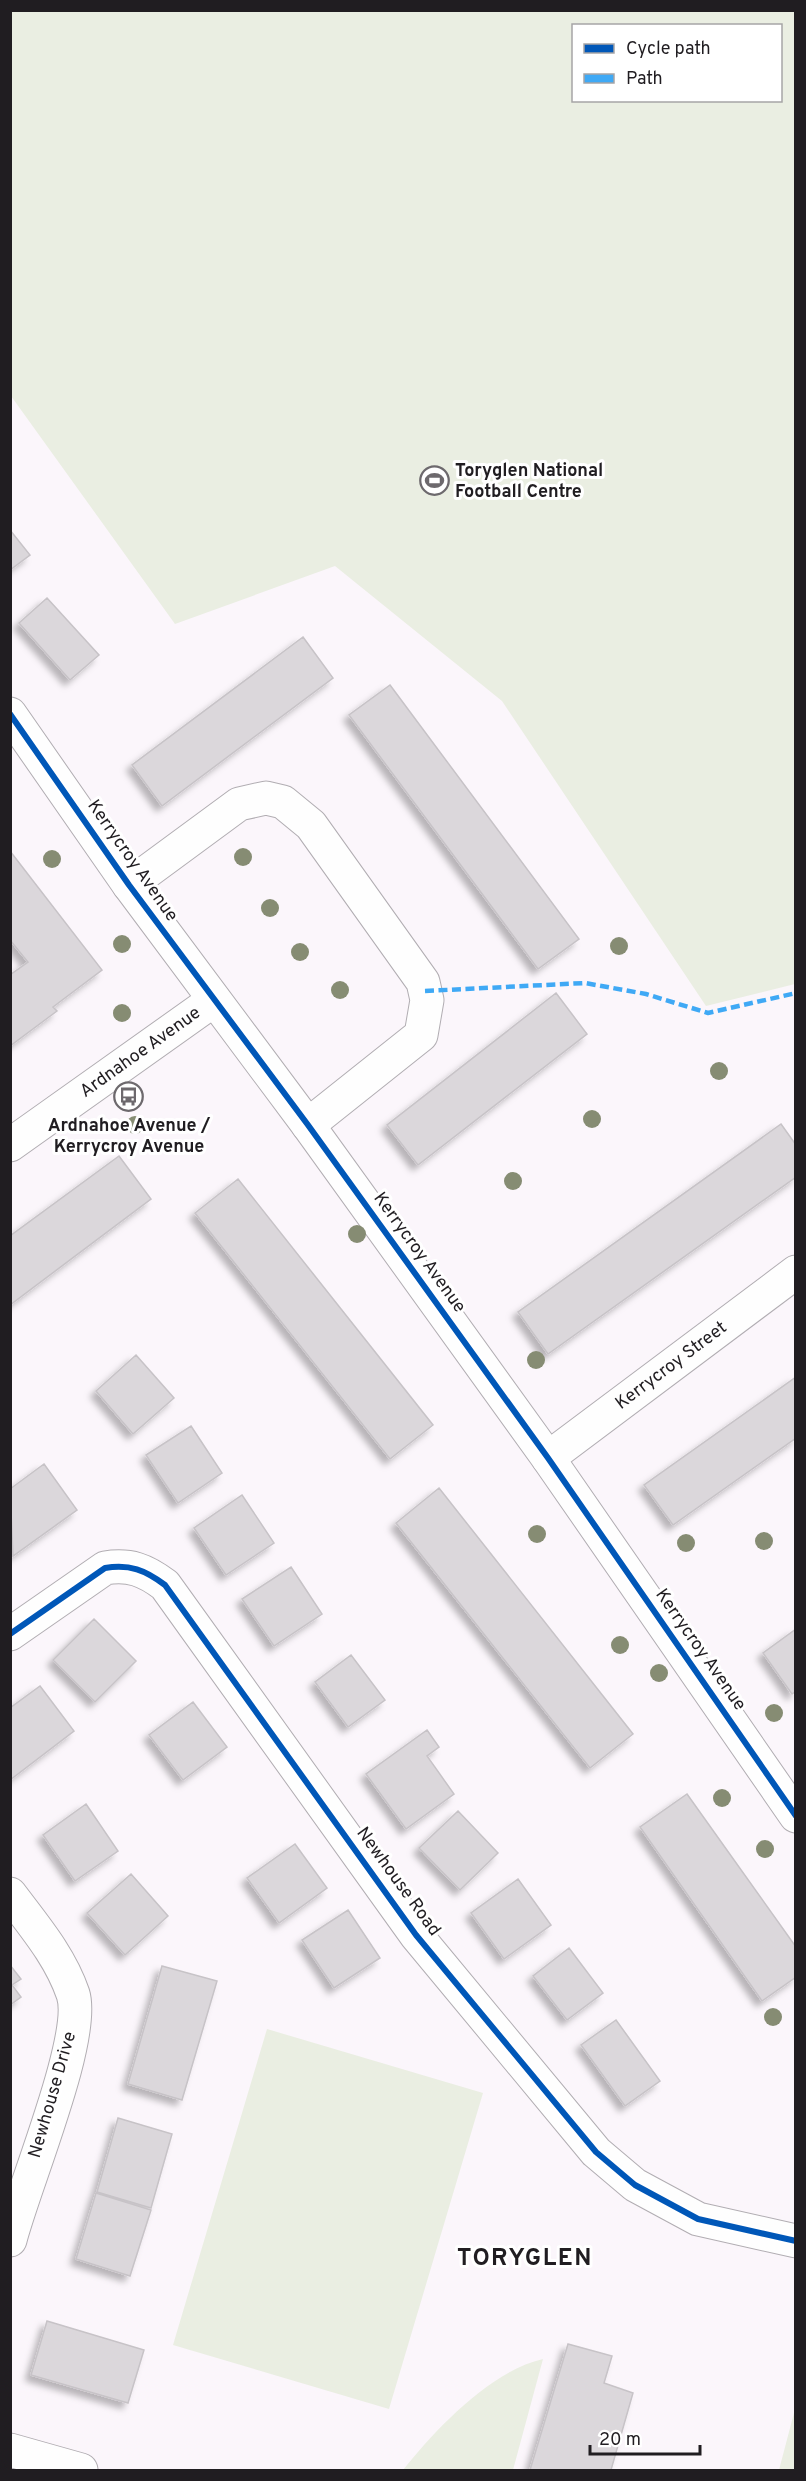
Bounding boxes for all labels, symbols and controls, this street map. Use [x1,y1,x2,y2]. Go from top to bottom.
legend [572,24,782,102]
text: Cycle path [626,38,711,61]
text: Path [626,68,663,91]
place label: Toryglen National Football Centre [455,460,603,504]
sports icon: Toryglen National Football Centre [418,465,450,497]
street label: Kerrycroy Avenue [81,796,183,926]
street label: Ardnahoe Avenue [76,1002,205,1103]
bus stop icon: Ardnahoe Avenue / Kerrycroy Avenue [113,1081,145,1113]
place label: Ardnahoe Avenue / Kerrycroy Avenue [48,1115,211,1159]
street label: Kerrycroy Avenue [368,1188,470,1318]
street label: Kerrycroy Street [611,1316,732,1415]
street label: Kerrycroy Avenue [649,1585,751,1715]
street label: Newhouse Road [351,1823,445,1941]
street label: Newhouse Drive [24,2029,82,2161]
district label: TORYGLEN [457,2244,593,2274]
scale bar [590,2418,700,2456]
text: 20 m [599,2429,641,2452]

